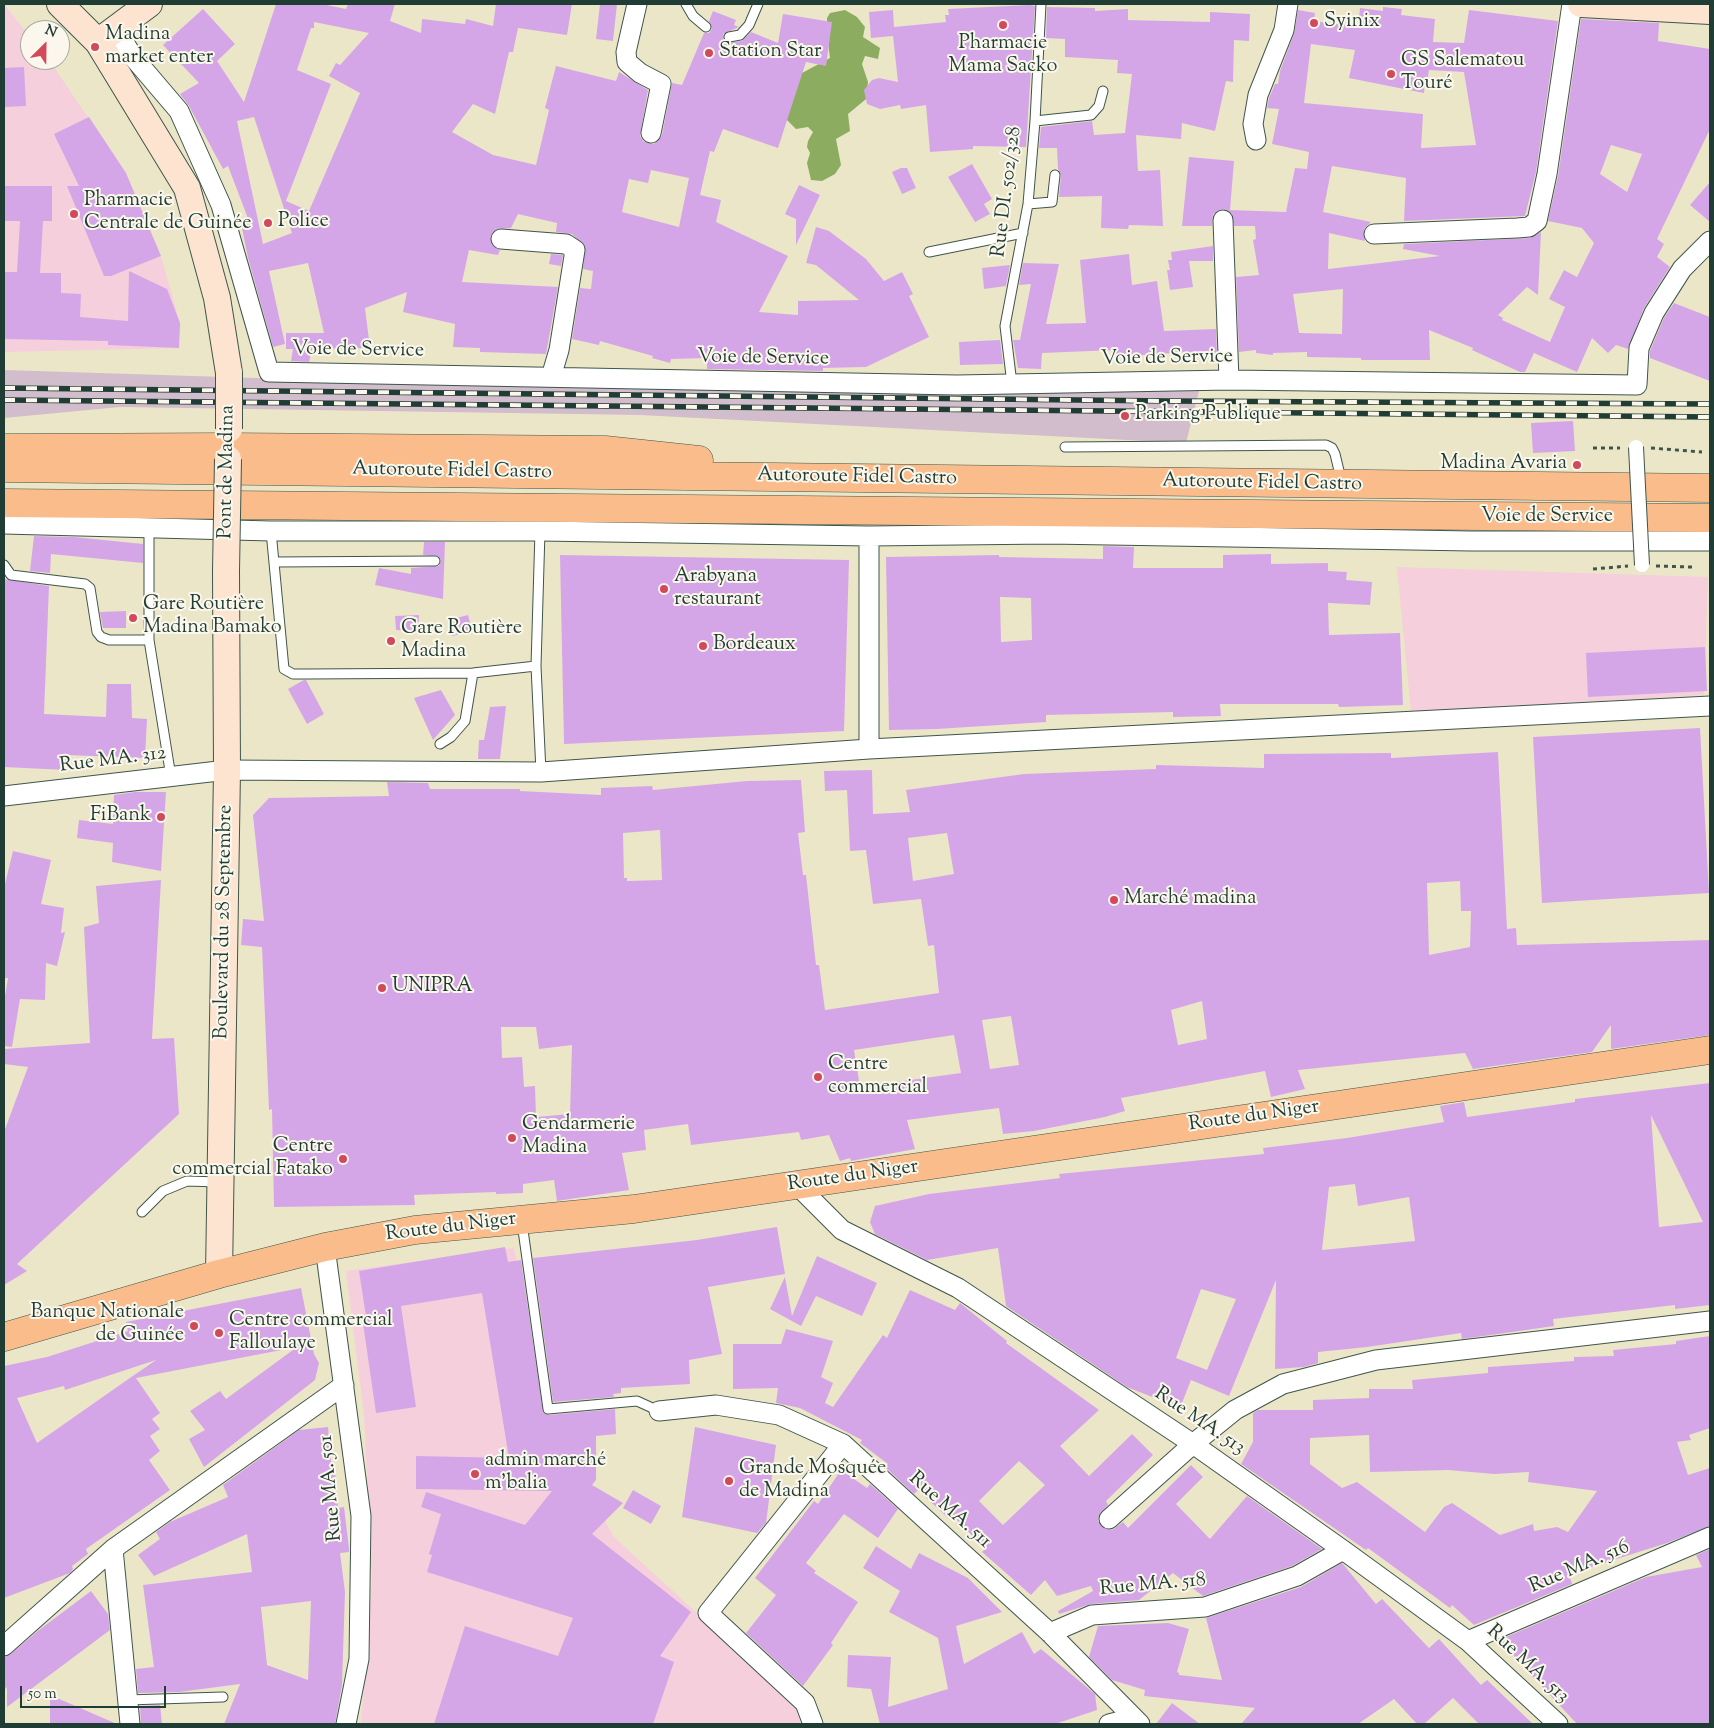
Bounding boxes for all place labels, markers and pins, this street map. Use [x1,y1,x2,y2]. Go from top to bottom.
place label: Syinix [1324,11,1380,35]
marker: Syinix [1308,17,1320,29]
marker: Pharmacie Mama Sacko [997,19,1009,31]
place label: Madina market enter [105,24,213,71]
place label: Pharmacie Mama Sacko [949,33,1057,80]
marker: Madina market enter [89,41,101,53]
place label: Station Star [719,41,821,65]
marker: Station Star [703,47,715,59]
place label: GS Salematou Touré [1401,50,1524,97]
marker: GS Salematou Touré [1385,68,1397,80]
place label: Pharmacie Centrale de Guinée [84,190,252,237]
marker: Pharmacie Centrale de Guinée [68,208,80,220]
place label: Police [278,211,329,235]
marker: Police [262,217,274,229]
place label: Parking Publique [1135,404,1281,428]
marker: Parking Publique [1119,410,1131,422]
place label: Madina Avaria [1440,453,1567,477]
marker: Madina Avaria [1571,459,1583,471]
place label: Arabyana restaurant [674,566,761,613]
marker: Arabyana restaurant [658,583,670,595]
place label: Gare Routière Madina Bamako [143,594,282,641]
marker: Gare Routière Madina Bamako [127,612,139,624]
place label: Gare Routière Madina [401,618,522,665]
place label: Bordeaux [713,634,796,658]
marker: Gare Routière Madina [385,635,397,647]
marker: Bordeaux [697,640,709,652]
place label: FiBank [90,805,151,829]
marker: FiBank [155,811,167,823]
place label: Marché madina [1124,888,1256,912]
marker: Marché madina [1108,894,1120,906]
place label: UNIPRA [392,976,473,1000]
marker: UNIPRA [376,982,388,994]
place label: Centre commercial [828,1054,927,1101]
marker: Centre commercial [812,1071,824,1083]
place label: Gendarmerie Madina [522,1114,635,1161]
marker: Gendarmerie Madina [506,1132,518,1144]
place label: Centre commercial Fatako [172,1136,333,1183]
marker: Centre commercial Fatako [337,1153,349,1165]
place label: Banque Nationale de Guinée [31,1302,184,1349]
place label: Centre commercial Falloulaye [229,1310,393,1357]
marker: Banque Nationale de Guinée [188,1320,200,1332]
marker: Centre commercial Falloulaye [213,1327,225,1339]
place label: admin marché m'balia [485,1450,606,1497]
place label: Grande Mosquée de Madina [739,1458,886,1505]
marker: admin marché m'balia [469,1468,481,1480]
marker: Grande Mosquée de Madina [723,1475,735,1487]

